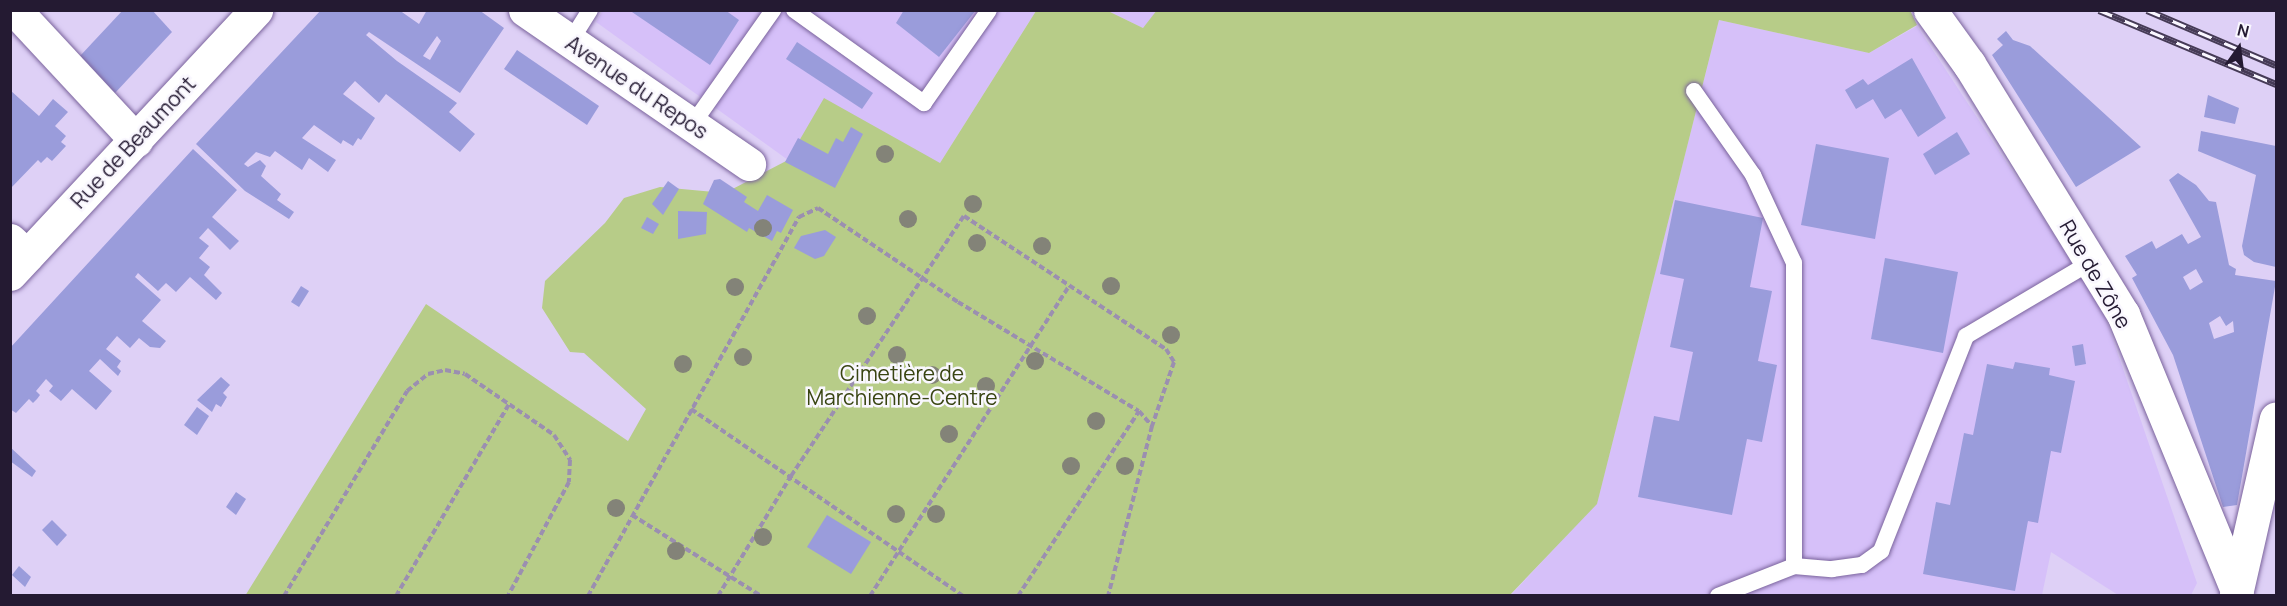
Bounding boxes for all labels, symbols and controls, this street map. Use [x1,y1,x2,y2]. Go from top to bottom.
north arrow [2209,18,2269,78]
text: N [2235,18,2252,43]
street label: Avenue du Repos [561,30,713,144]
street label: Rue de Beaumont [65,71,201,213]
street label: Rue de Zône [2055,215,2137,333]
park label: Cimetière de Marchienne-Centre [806,360,998,410]

